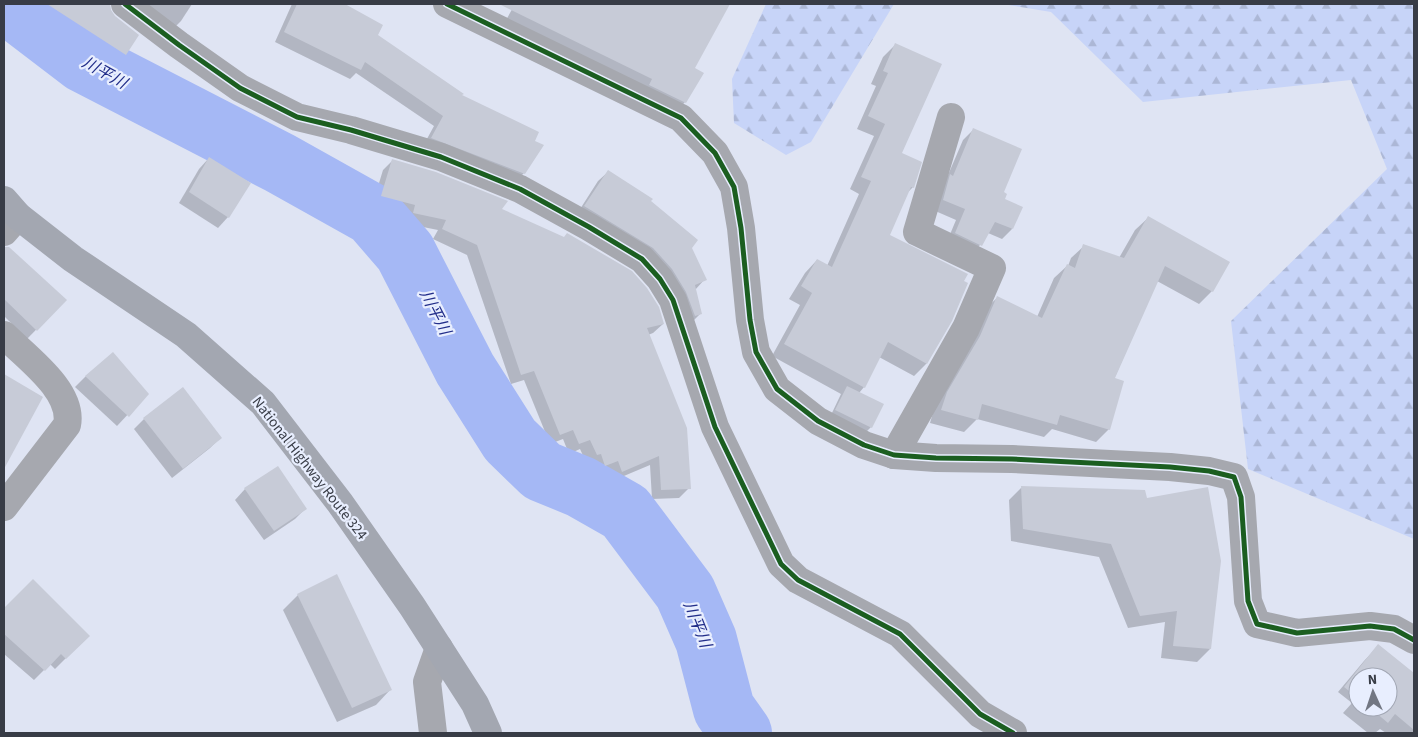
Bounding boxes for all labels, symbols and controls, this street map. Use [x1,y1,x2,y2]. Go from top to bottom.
water label: 川平川 [78,52,133,95]
water label: 川平川 [414,286,457,341]
street label: National Highway Route 324 [247,392,372,545]
water label: 川平川 [678,598,717,653]
north arrow [1348,667,1398,717]
text: N [1367,670,1378,690]

